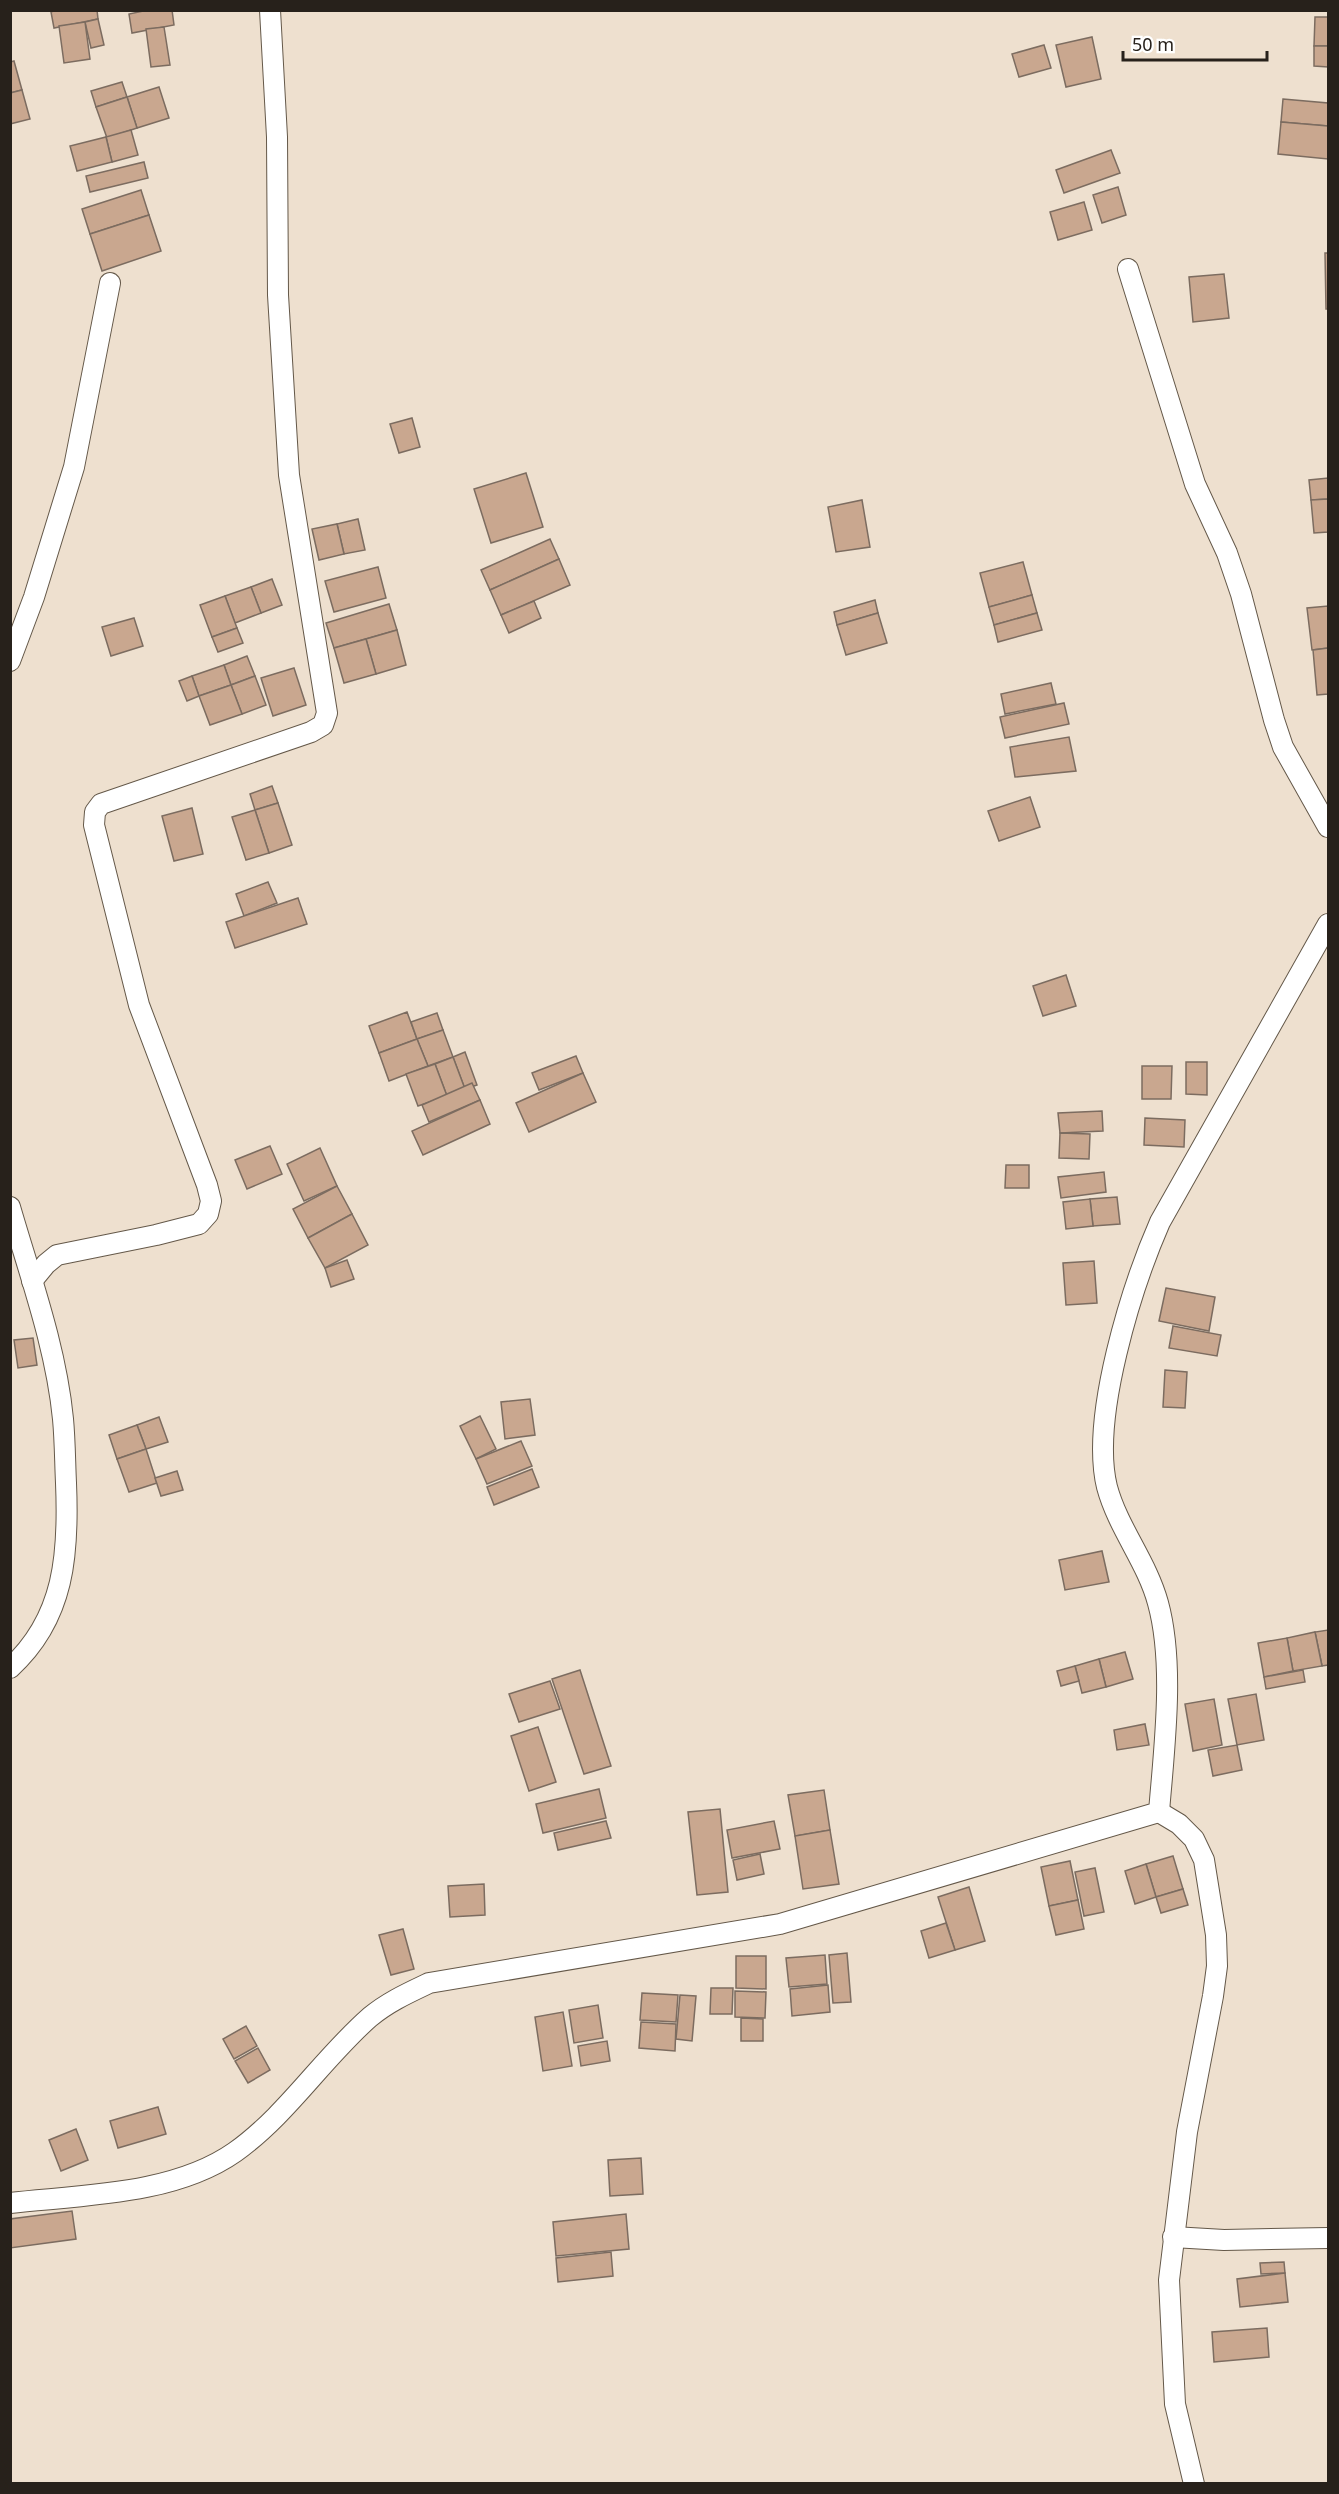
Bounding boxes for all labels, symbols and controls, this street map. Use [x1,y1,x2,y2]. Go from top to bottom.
scale bar [1123,24,1267,62]
text: 50 m [1132,32,1174,56]

